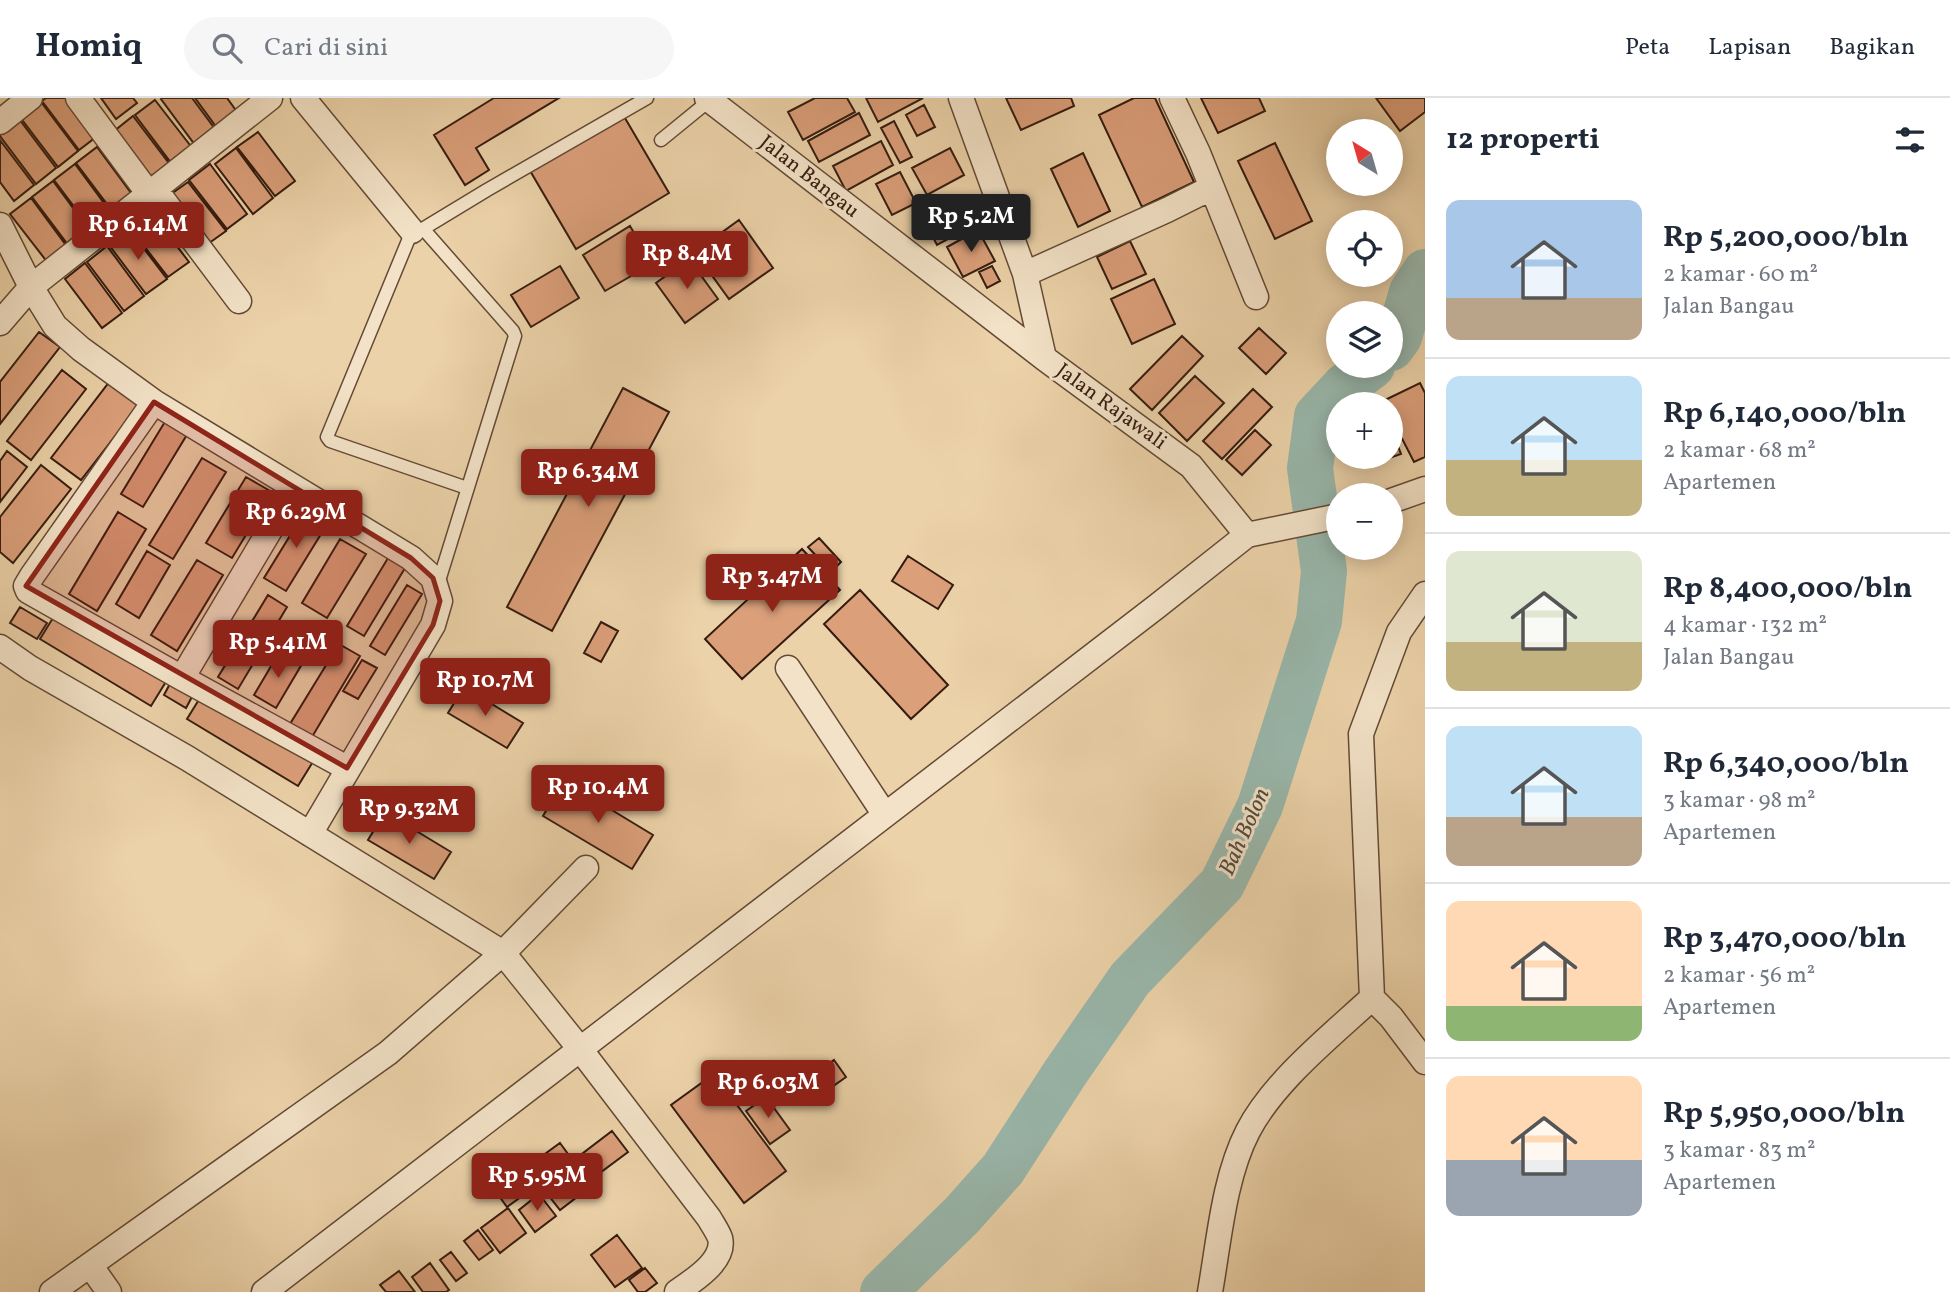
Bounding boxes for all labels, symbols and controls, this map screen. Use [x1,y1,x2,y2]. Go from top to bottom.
search box [184,17,674,80]
text: Homiq [35,25,142,71]
icon: search [208,29,246,67]
text: Cari di sini [264,30,388,66]
text: Peta [1625,31,1670,65]
text: Lapisan [1708,31,1791,65]
text: Bagikan [1829,31,1915,65]
north arrow [1326,119,1404,196]
map controls [1326,119,1403,560]
text: 12 properti [1446,119,1600,161]
icon: filters [1891,121,1929,159]
street label: Jalan Bangau [753,129,865,225]
pin: Rp 5.2M [906,194,1036,254]
text: Rp 5.2M [927,201,1015,233]
pin: Rp 6.14M [66,202,210,262]
text: Rp 6.14M [88,209,188,241]
button: locate [1326,210,1403,287]
text: Rp 5,200,000/bln [1663,217,1909,259]
icon: home [1502,228,1586,312]
pin: Rp 8.4M [622,232,752,291]
text: Rp 8.4M [642,238,732,270]
text: 2 kamar · 60 m² [1663,259,1818,291]
text: Jalan Bangau [1663,291,1794,323]
button: layers [1326,301,1403,378]
street label: Jalan Rajawali [1050,357,1172,457]
button: + [1326,392,1403,469]
text: Rp 6,140,000/bln [1663,393,1906,435]
icon: home [1502,404,1586,488]
text: 2 kamar · 68 m² [1663,435,1816,467]
pin: Rp 6.34M [516,450,660,509]
text: Rp 6.34M [537,456,639,488]
text: Apartemen [1663,467,1776,499]
button: − [1326,483,1403,560]
pin: Rp 6.29M [224,490,368,550]
text: Rp 6.29M [245,497,347,529]
pin: Rp 3.47M [700,554,844,614]
text: Rp 3.47M [722,561,822,593]
text: Rp 8,400,000/bln [1663,568,1912,610]
icon: home [1502,579,1586,663]
text: 4 kamar · 132 m² [1663,610,1827,642]
pin: Rp 5.41M [206,620,350,680]
text: Rp 5.41M [229,627,327,659]
text: Jalan Bangau [1663,642,1794,674]
pin: Rp 10.7M [413,658,557,718]
text: Rp 10.7M [436,665,534,697]
text: Rp 6,340,000/bln [1663,743,1909,785]
icon: home [1502,754,1586,838]
pin: Rp 10.4M [526,766,670,825]
text: Rp 10.4M [547,772,649,804]
water label: Bah Bolon [1212,783,1278,881]
text: 3 kamar · 98 m² [1663,785,1816,817]
pin: Rp 9.32M [337,786,481,846]
text: Rp 9.32M [359,793,459,825]
text: Apartemen [1663,817,1776,849]
text: Rp 3,470,000/bln [1663,918,1907,960]
icon: home [1502,929,1586,1013]
text: 2 kamar · 56 m² [1663,960,1815,992]
text: Apartemen [1663,992,1776,1024]
pin: Rp 6.03M [696,1060,840,1120]
text: Rp 6.03M [717,1067,819,1099]
text: Rp 5,950,000/bln [1663,1093,1905,1135]
icon: home [1502,1104,1586,1188]
text: 3 kamar · 83 m² [1663,1135,1816,1167]
pin: Rp 5.95M [465,1154,609,1213]
text: Rp 5.95M [488,1160,586,1192]
text: Apartemen [1663,1167,1776,1199]

